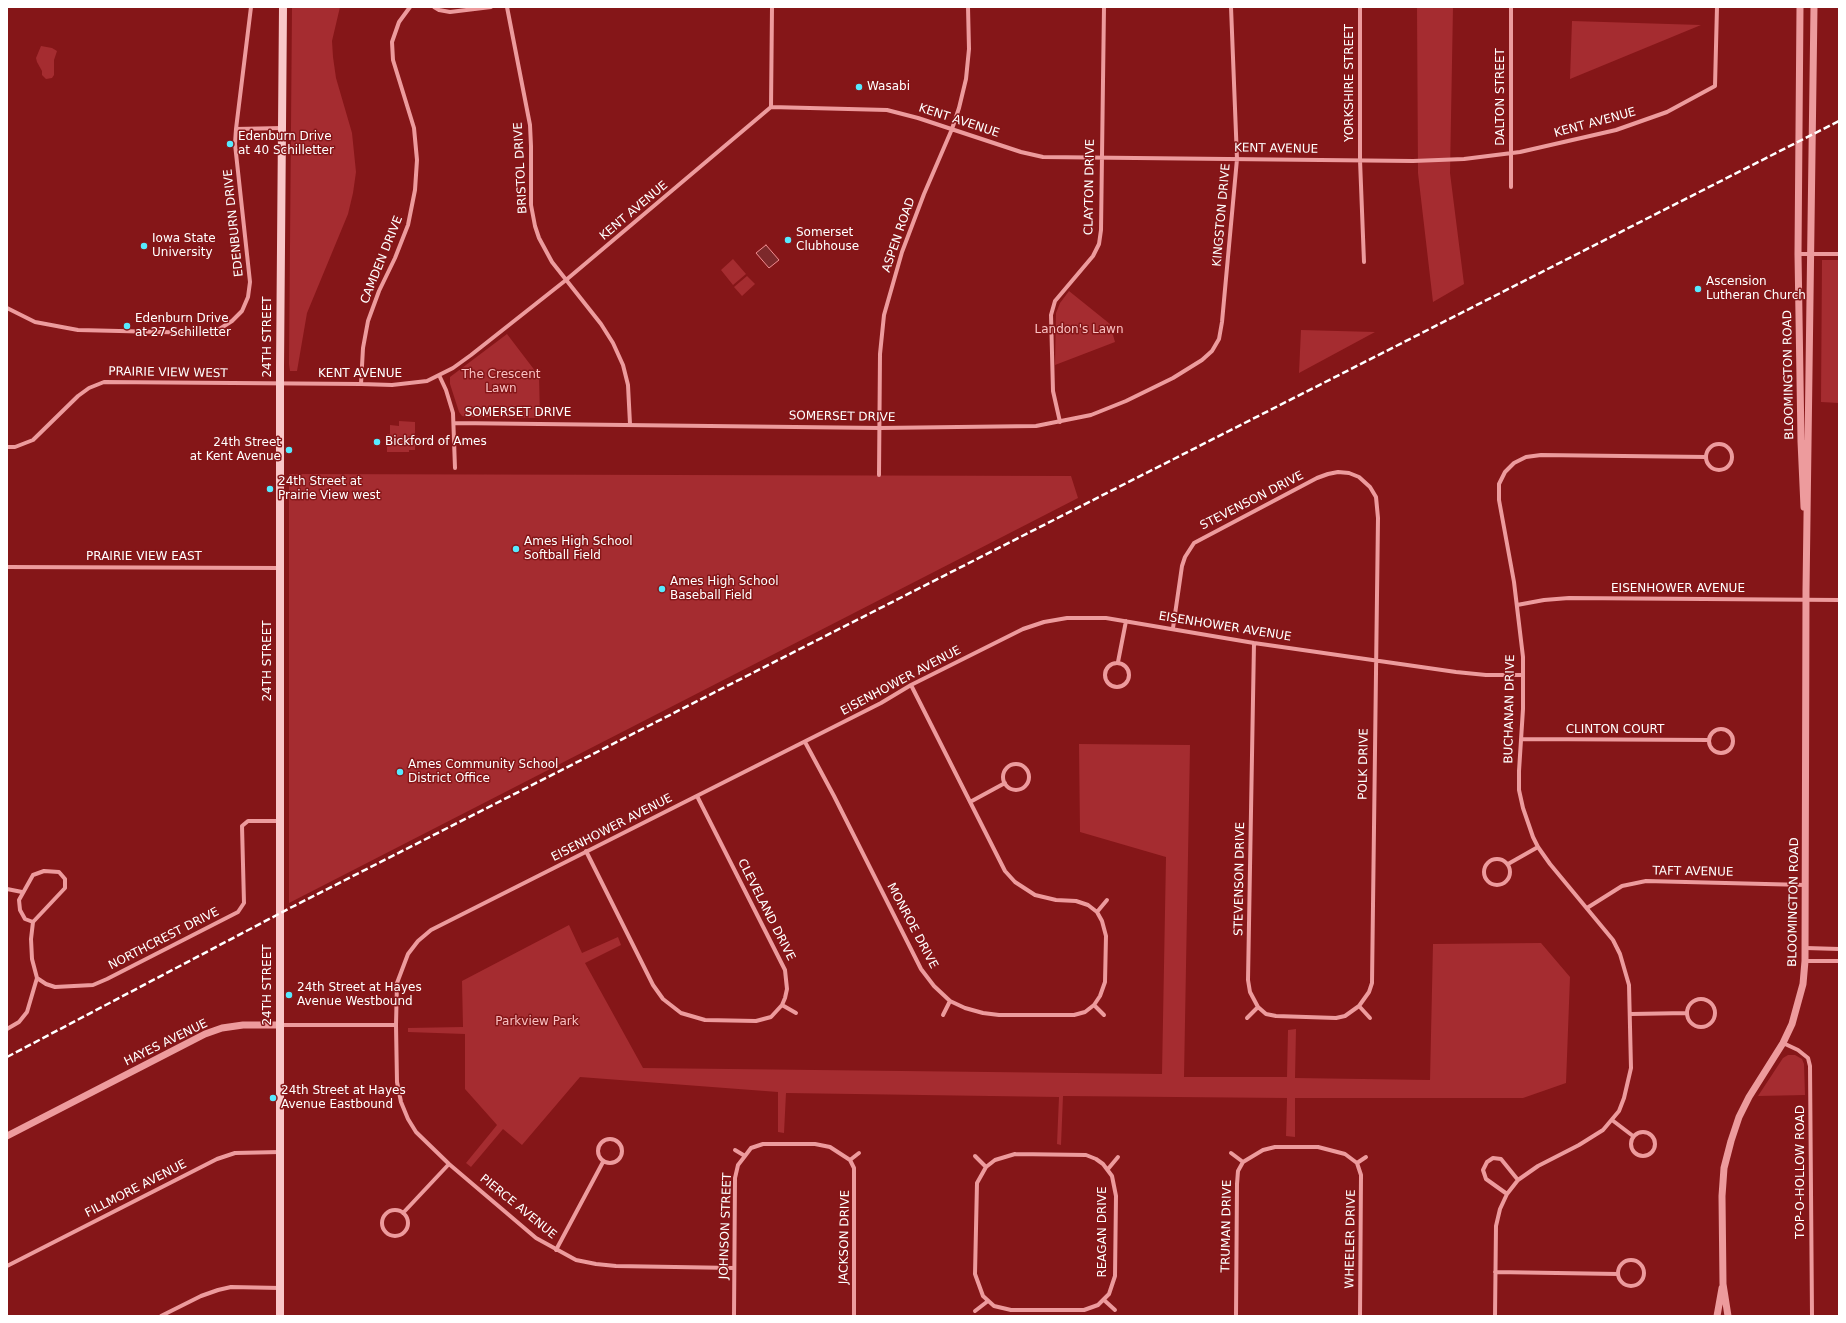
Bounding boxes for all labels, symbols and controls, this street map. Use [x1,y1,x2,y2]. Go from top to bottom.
street label: YORKSHIRE STREET [1343,24,1357,142]
street label: DALTON STREET [1494,48,1508,146]
place label: Wasabi [867,80,910,94]
marker: Wasabi [854,82,864,92]
street label: KENT AVENUE [917,101,1001,141]
street label: KENT AVENUE [1552,105,1638,141]
street label: BRISTOL DRIVE [511,122,531,214]
place label: Edenburn Drive at 40 Schilletter [238,130,334,158]
marker: Edenburn Drive at 40 Schilletter [225,139,235,149]
street label: CLAYTON DRIVE [1082,139,1098,235]
street label: KENT AVENUE [1234,141,1318,157]
street label: KINGSTON DRIVE [1210,163,1234,267]
street label: EDENBURN DRIVE [221,168,247,278]
street label: KENT AVENUE [597,178,671,244]
street label: ASPEN ROAD [879,196,919,274]
street label: CAMDEN DRIVE [358,214,406,306]
place label: Somerset Clubhouse [796,226,859,254]
place label: Iowa State University [152,232,216,260]
marker: Somerset Clubhouse [783,235,793,245]
marker: Iowa State University [139,241,149,251]
place label: Ascension Lutheran Church [1706,275,1806,303]
marker: Ascension Lutheran Church [1693,284,1703,294]
street label: 24TH STREET [261,296,275,378]
street label: BLOOMINGTON ROAD [1781,310,1797,440]
place label: Edenburn Drive at 27 Schilletter [135,312,231,340]
marker: Edenburn Drive at 27 Schilletter [122,321,132,331]
park label: Landon's Lawn [1034,323,1124,337]
street label: PRAIRIE VIEW WEST [108,365,228,381]
street label: KENT AVENUE [318,367,402,381]
park label: The Crescent Lawn [461,368,541,396]
street label: SOMERSET DRIVE [465,406,571,420]
street label: SOMERSET DRIVE [789,409,895,425]
place label: Bickford of Ames [385,435,487,449]
place label: 24th Street at Kent Avenue [190,436,281,464]
marker: Bickford of Ames [372,437,382,447]
marker: 24th Street at Kent Avenue [284,445,294,455]
street label: STEVENSON DRIVE [1198,469,1306,533]
place label: 24th Street at Prairie View west [278,475,381,503]
marker: 24th Street at Prairie View west [265,484,275,494]
place label: Ames High School Softball Field [524,535,633,563]
marker: Ames High School Softball Field [511,544,521,554]
street label: PRAIRIE VIEW EAST [86,550,202,564]
place label: Ames High School Baseball Field [670,575,779,603]
street label: EISENHOWER AVENUE [1611,582,1745,596]
marker: Ames High School Baseball Field [657,584,667,594]
street label: EISENHOWER AVENUE [1158,609,1292,645]
street label: 24TH STREET [261,620,275,702]
street label: EISENHOWER AVENUE [838,643,964,719]
street label: BUCHANAN DRIVE [1502,654,1518,764]
street label: CLINTON COURT [1566,723,1664,737]
street label: POLK DRIVE [1356,728,1372,800]
place label: Ames Community School District Office [408,758,558,786]
marker: Ames Community School District Office [395,767,405,777]
street label: EISENHOWER AVENUE [549,791,675,865]
street label: STEVENSON DRIVE [1232,822,1248,936]
street label: BLOOMINGTON ROAD [1786,837,1802,967]
street label: CLEVELAND DRIVE [734,857,798,963]
street label: TAFT AVENUE [1652,864,1734,880]
street label: MONROE DRIVE [883,881,941,971]
street label: NORTHCREST DRIVE [106,905,222,973]
street label: 24TH STREET [261,944,275,1026]
place label: 24th Street at Hayes Avenue Westbound [297,981,422,1009]
marker: 24th Street at Hayes Avenue Westbound [284,990,294,1000]
park label: Parkview Park [495,1015,579,1029]
street label: HAYES AVENUE [122,1017,210,1069]
place label: 24th Street at Hayes Avenue Eastbound [281,1084,406,1112]
marker: 24th Street at Hayes Avenue Eastbound [268,1093,278,1103]
street label: TOP-O-HOLLOW ROAD [1794,1105,1808,1239]
street label: FILLMORE AVENUE [83,1157,189,1221]
street label: PIERCE AVENUE [477,1172,559,1242]
street label: JOHNSON STREET [717,1172,735,1280]
street label: TRUMAN DRIVE [1219,1180,1235,1272]
street label: REAGAN DRIVE [1096,1186,1110,1278]
street label: WHEELER DRIVE [1343,1189,1359,1289]
street label: JACKSON DRIVE [837,1190,853,1284]

